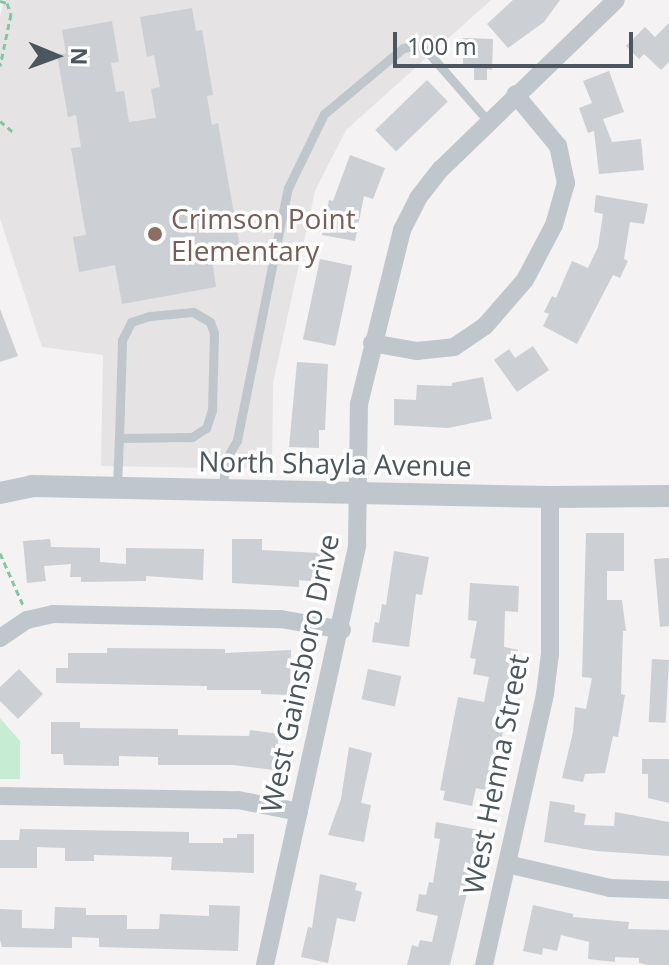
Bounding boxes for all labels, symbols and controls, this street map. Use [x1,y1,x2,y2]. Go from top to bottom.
north arrow [16,16,96,96]
scale bar [397,16,637,66]
text: 100 m [407,29,477,62]
text: N [65,47,95,66]
place label: Crimson Point Elementary [171,201,356,267]
marker: Crimson Point Elementary [146,225,164,243]
street label: North Shayla Avenue [198,444,472,482]
street label: West Gainsboro Drive [253,531,345,815]
street label: West Henna Street [455,651,535,897]

